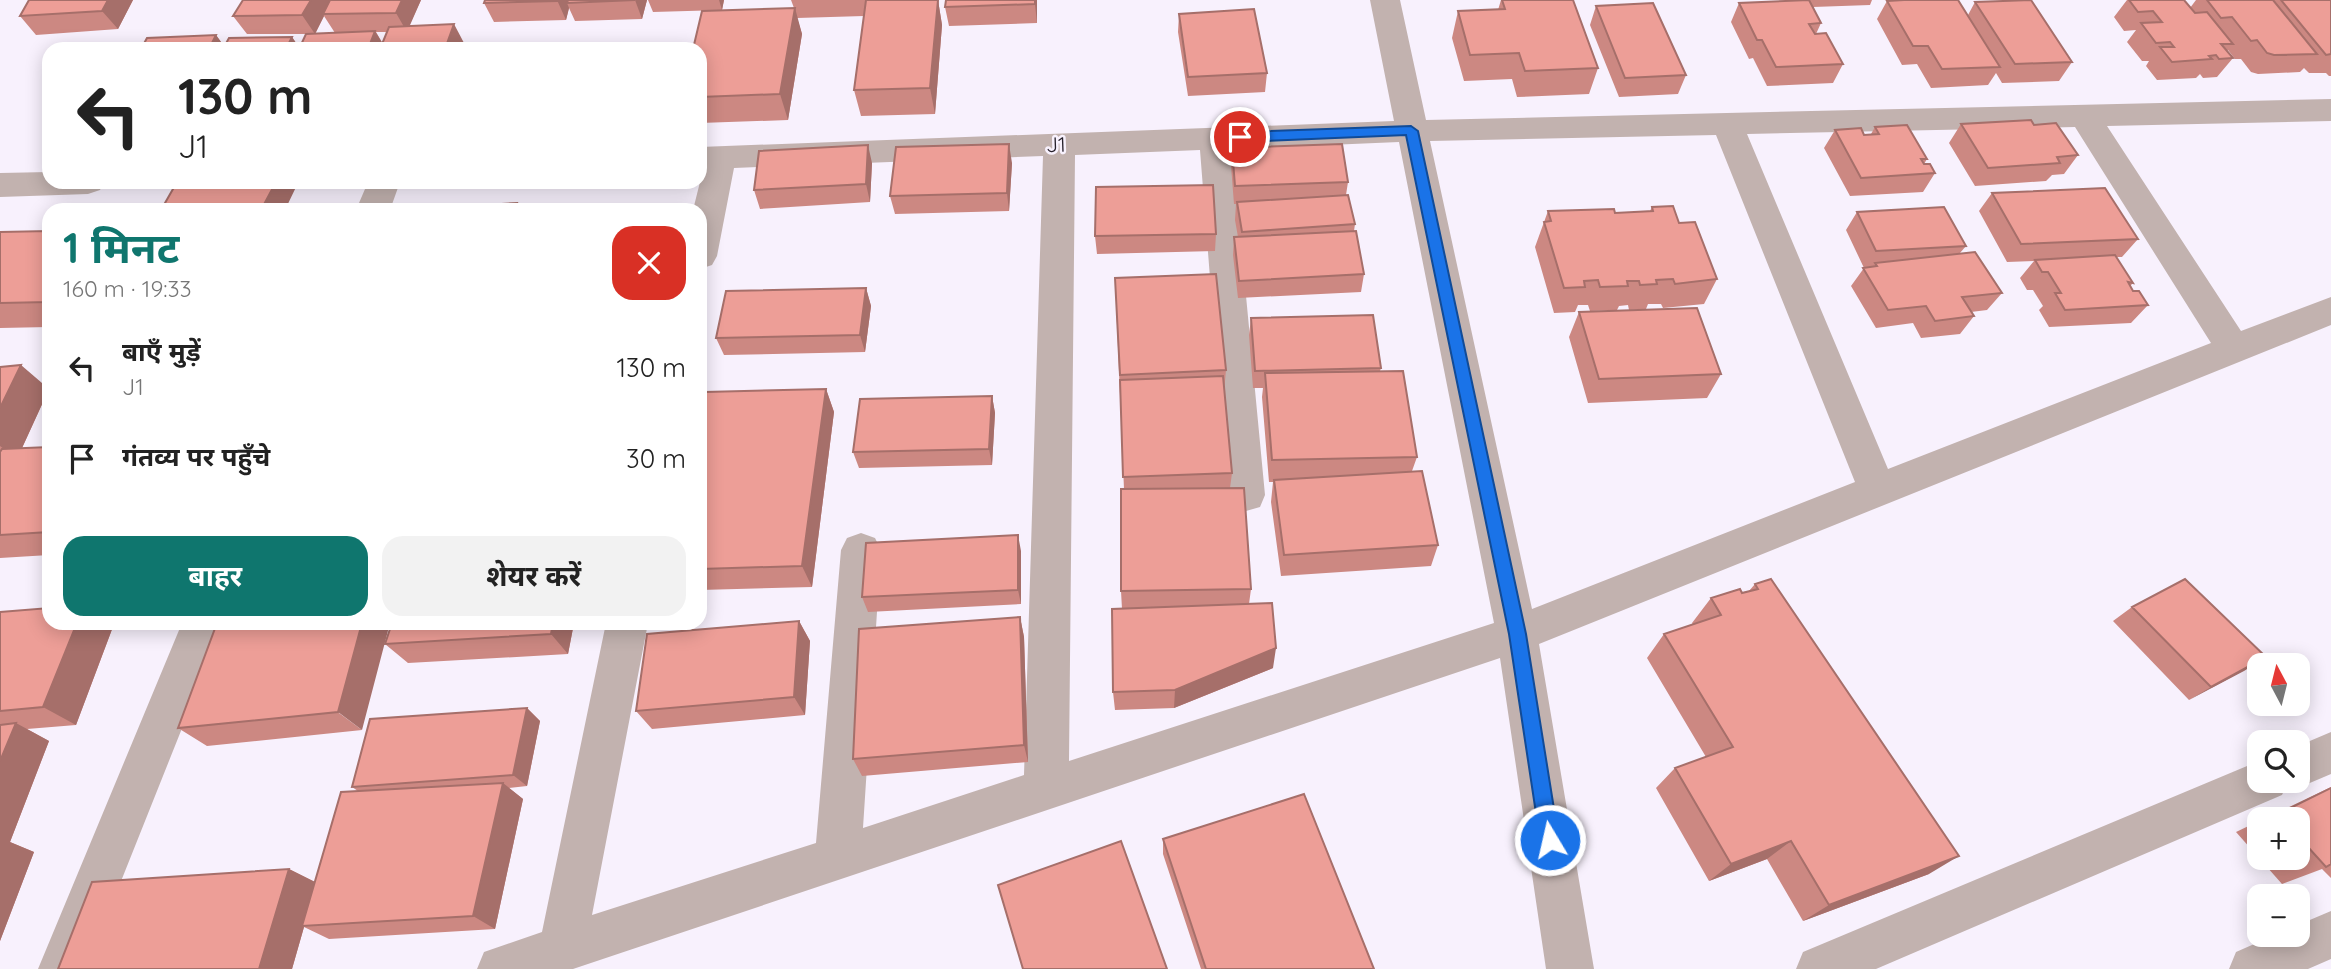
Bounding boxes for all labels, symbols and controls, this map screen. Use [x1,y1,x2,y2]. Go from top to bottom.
text: 130 m [178,65,312,126]
icon: left [63,70,154,161]
pin [1210,107,1270,167]
icon: arrive [1221,118,1259,156]
text: J1 [178,126,208,166]
street label: J1 [1046,131,1066,157]
text: 1 मिनट [63,221,179,274]
button: close [612,226,686,300]
text: 160 m · 19:33 [63,274,192,303]
text: बाएँ मुड़ें [122,335,201,368]
icon: left [63,349,101,387]
text: 130 m [616,351,686,384]
text: J1 [122,372,144,401]
icon: arrive [63,440,101,478]
text: गंतव्य पर पहुँचे [122,440,270,473]
text: 30 m [626,442,686,475]
button: बाहर [63,536,368,616]
button: शेयर करें [382,536,686,616]
north arrow [2247,653,2310,716]
map controls [2247,653,2310,947]
button: search [2247,730,2310,793]
position arrow [1513,803,1587,877]
button: + [2247,807,2310,870]
button: − [2247,884,2310,947]

